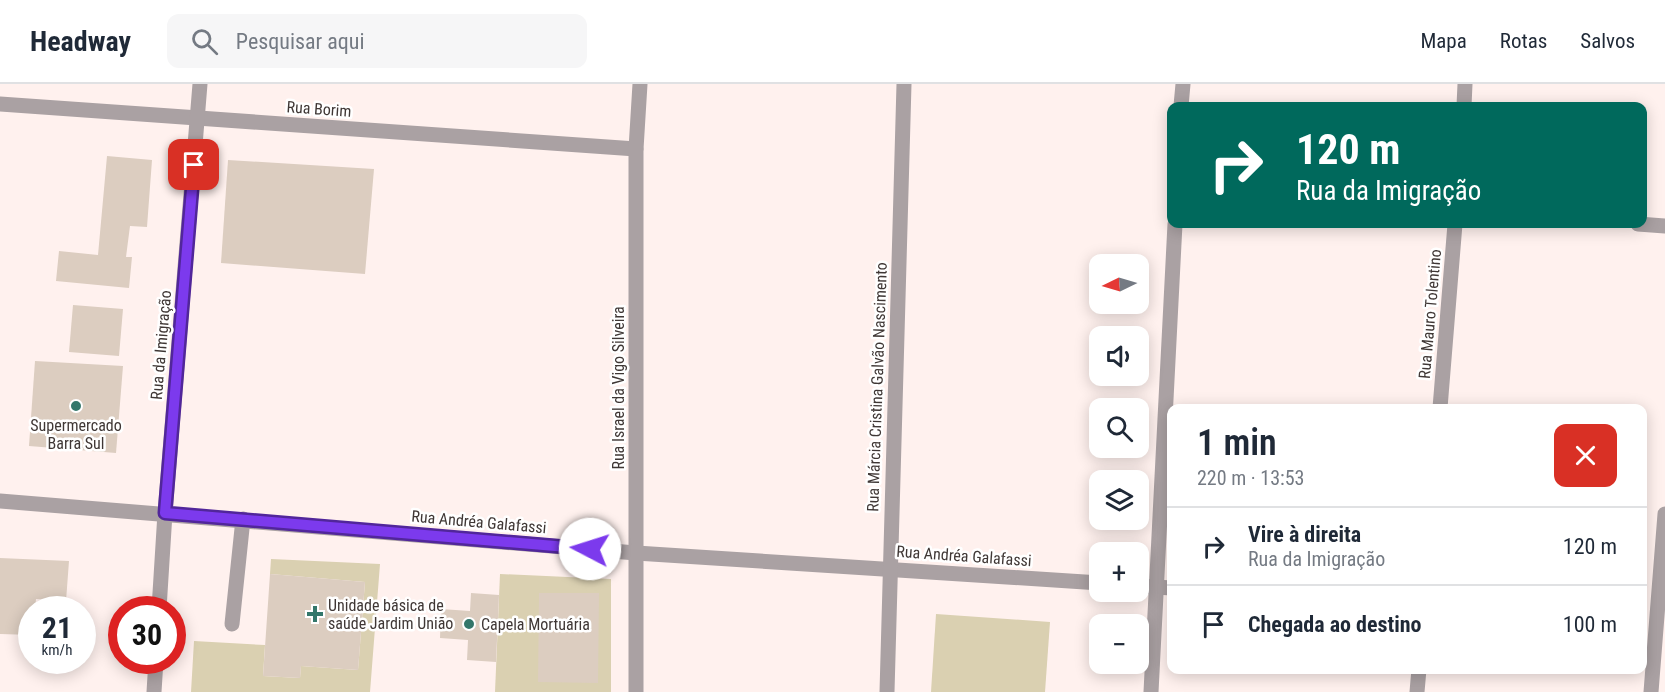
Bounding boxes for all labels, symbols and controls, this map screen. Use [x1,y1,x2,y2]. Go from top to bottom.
search box [167,14,587,68]
text: Headway [30,25,131,58]
icon: search [188,25,221,58]
text: Pesquisar aqui [236,29,365,54]
text: Mapa [1420,29,1467,53]
text: Rotas [1500,29,1547,53]
text: Salvos [1580,29,1635,53]
street label: Rua Borim [286,97,352,121]
text: 120 m [1296,125,1401,174]
icon: right [1197,126,1275,204]
pin [168,139,219,190]
icon: arrive [177,148,210,181]
text: Rua da Imigração [1296,175,1481,207]
street label: Rua Mauro Tolentino [1415,248,1445,380]
north arrow [1089,254,1149,314]
map controls [1089,254,1149,674]
street label: Rua Márcia Cristina Galvão Nascimento [863,262,891,512]
street label: Rua da Imigração [147,289,175,401]
street label: Rua Israel da Vigo Silveira [609,306,628,470]
button: sound [1089,326,1149,386]
button: search [1089,398,1149,458]
marker: Supermercado Barra Sul [69,399,83,413]
place label: Supermercado Barra Sul [30,416,122,453]
text: 1 min [1197,422,1277,464]
button: close [1554,424,1617,487]
text: 220 m · 13:53 [1197,466,1304,490]
button: layers [1089,470,1149,530]
street label: Rua Andréa Galafassi [411,507,547,537]
position arrow [558,517,622,581]
text: Vire à direita [1248,522,1361,547]
icon: right [1197,530,1230,563]
text: 120 m [1563,534,1617,559]
street label: Rua Andréa Galafassi [896,542,1032,570]
button: + [1089,542,1149,602]
text: Rua da Imigração [1248,547,1385,571]
speed limit sign: 30 [108,596,186,674]
place label: Unidade básica de saúde Jardim União [328,596,453,633]
marker: Unidade básica de saúde Jardim União [306,605,324,623]
icon: arrive [1197,608,1230,641]
text: 21 [42,610,72,645]
text: Chegada ao destino [1248,612,1422,637]
text: 100 m [1563,612,1617,637]
button: − [1089,614,1149,674]
place label: Capela Mortuária [481,615,590,634]
marker: Capela Mortuária [462,617,476,631]
text: km/h [42,641,72,659]

